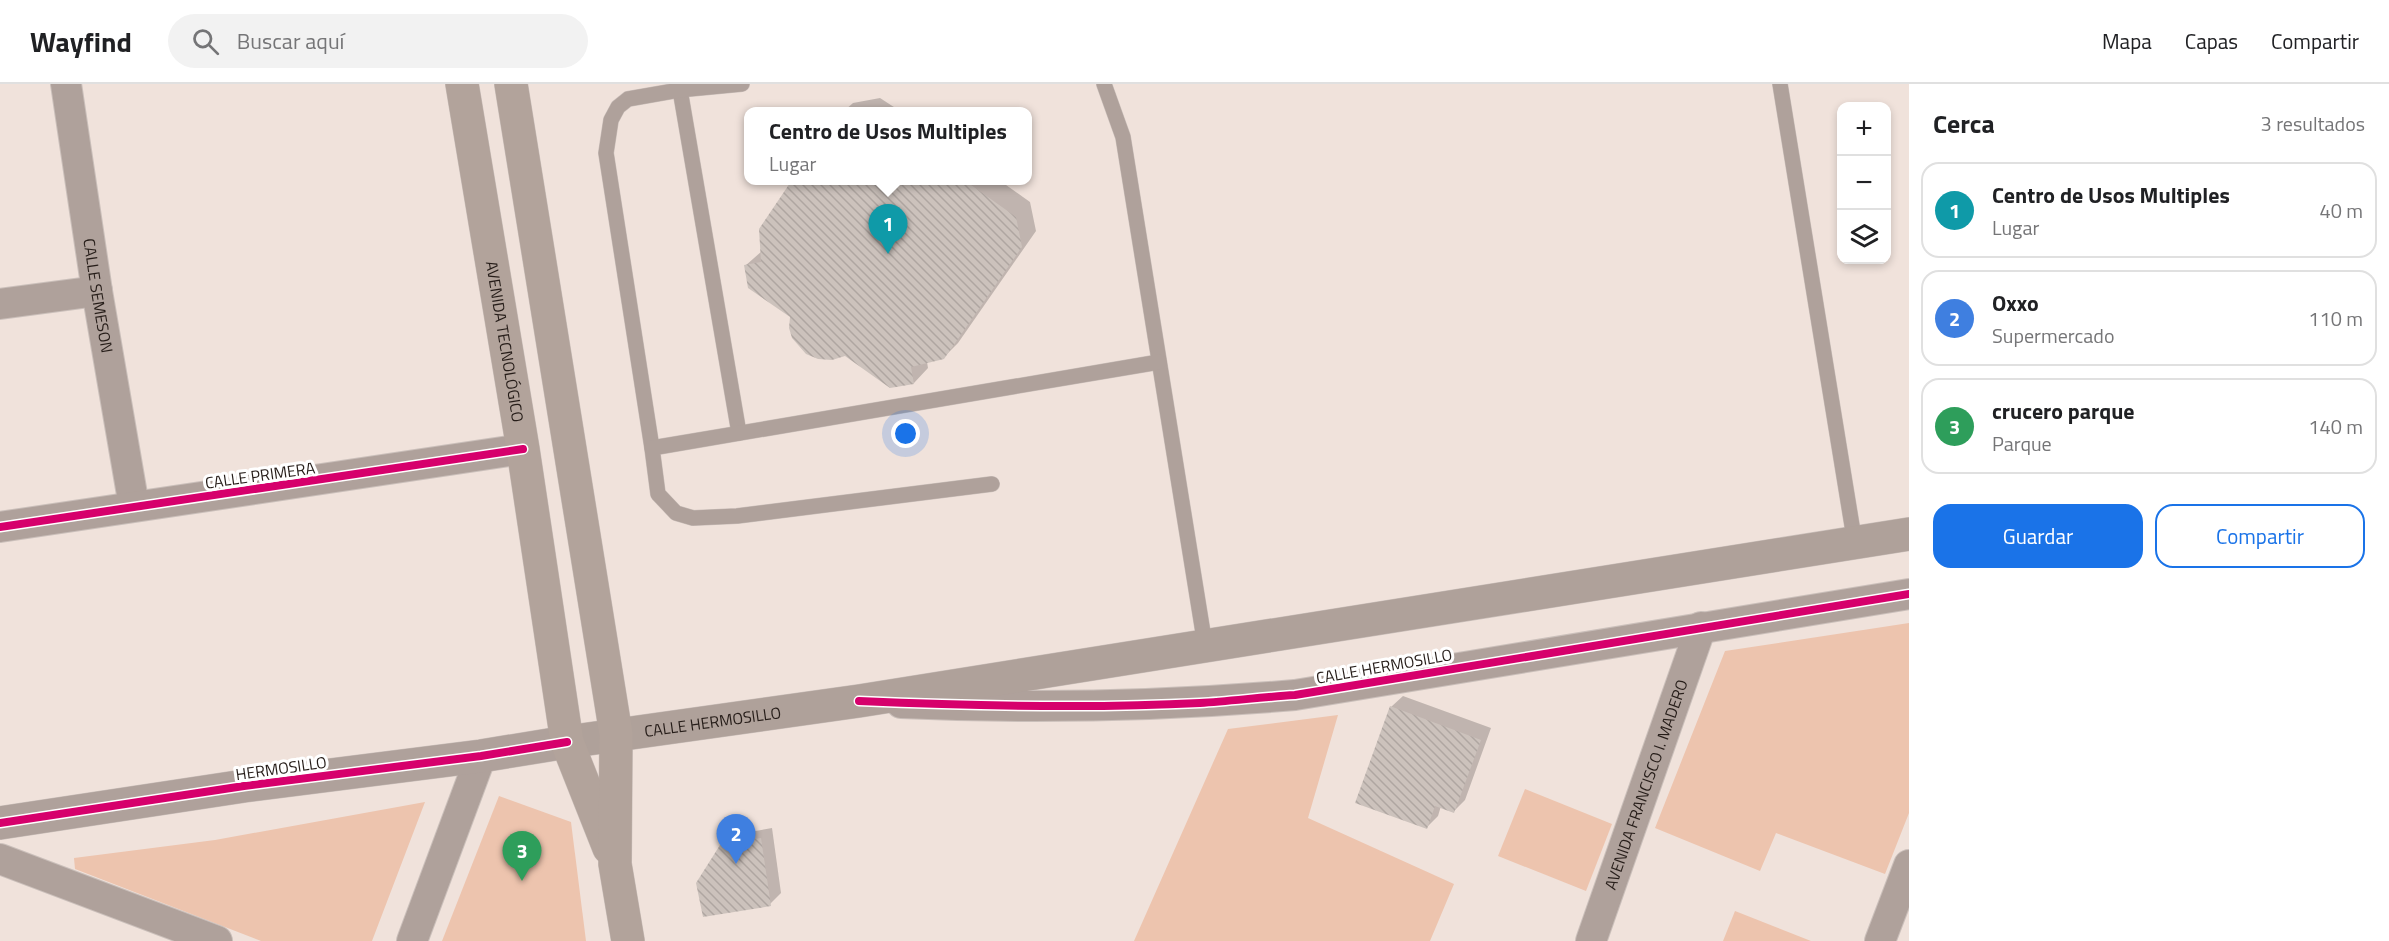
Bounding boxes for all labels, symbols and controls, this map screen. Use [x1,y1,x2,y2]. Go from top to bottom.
search box [168,14,588,68]
text: Wayfind [30,20,132,63]
text: Buscar aquí [237,24,344,58]
icon: search [189,25,222,58]
text: Mapa [2102,25,2152,57]
text: Capas [2185,25,2238,57]
text: Compartir [2271,25,2359,57]
map controls [1837,102,1891,264]
button: + [1837,102,1891,156]
text: Cerca [1933,104,1995,143]
popup [744,107,1032,185]
text: 3 resultados [2261,108,2365,139]
text: Centro de Usos Multiples [769,114,1007,148]
text: Lugar [769,148,816,179]
button: − [1837,156,1891,210]
text: Centro de Usos Multiples [1992,178,2230,212]
text: 1 [1949,195,1960,226]
text: 40 m [2319,195,2363,226]
pin: 1 [868,204,908,254]
button: layers [1837,210,1891,264]
text: Lugar [1992,212,2039,243]
street label: CALLE SEMESON [77,237,119,355]
street label: AVENIDA TECNOLÓGICO [480,259,530,424]
text: Oxxo [1992,286,2039,320]
text: 2 [1949,303,1960,334]
text: 110 m [2308,303,2363,334]
text: Supermercado [1992,320,2114,351]
text: crucero parque [1992,394,2135,428]
text: 3 [1949,411,1960,442]
text: 140 m [2308,411,2363,442]
your location [891,419,920,448]
text: Parque [1992,428,2052,459]
street label: CALLE PRIMERA [203,455,317,495]
button: Guardar [1933,504,2143,568]
button: Compartir [2155,504,2365,568]
street label: CALLE HERMOSILLO [1314,642,1454,690]
street label: AVENIDA FRANCISCO I. MADERO [1598,676,1694,893]
street label: CALLE HERMOSILLO [643,700,782,743]
street label: HERMOSILLO [234,750,328,786]
pin: 2 [716,814,756,864]
pin: 3 [502,832,542,881]

